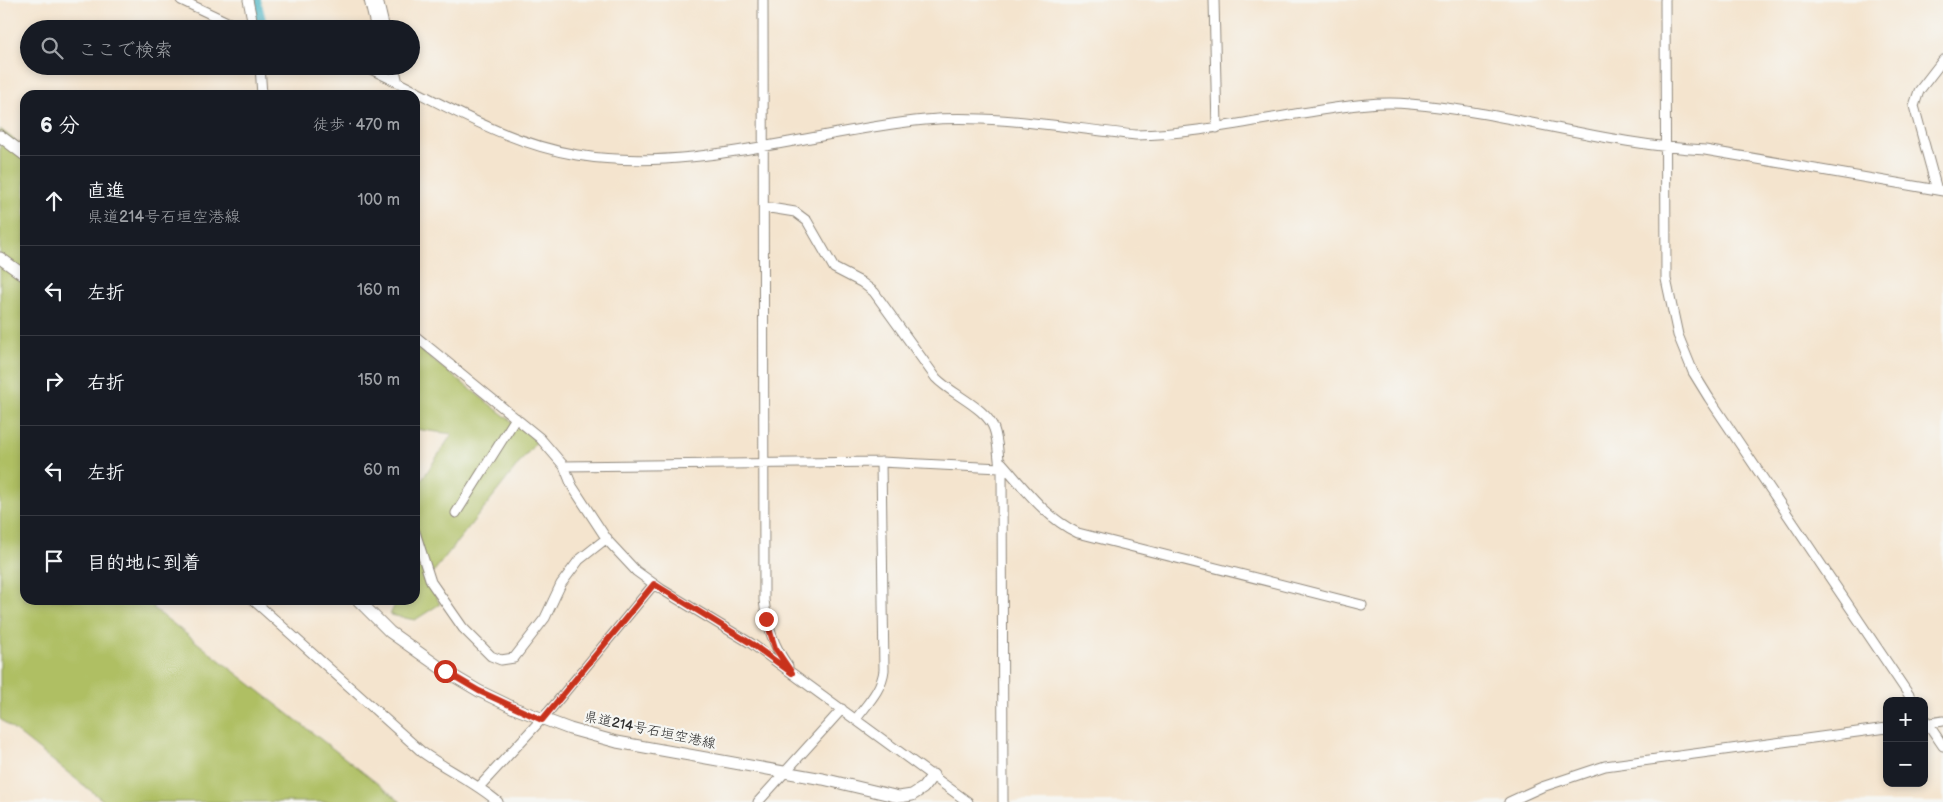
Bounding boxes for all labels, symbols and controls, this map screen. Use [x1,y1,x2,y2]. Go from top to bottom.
search box [20,20,420,75]
icon: search [38,34,66,62]
text: ここで検索 [78,39,173,62]
text: 6 分 [40,113,79,138]
text: 徒歩 · 470 m [313,116,400,135]
text: 直進 [87,180,125,203]
icon: ahead [40,187,68,215]
text: 100 m [357,191,400,210]
text: 県道214号石垣空港線 [87,208,240,227]
icon: left [40,277,68,305]
text: 160 m [357,281,400,300]
text: 左折 [87,282,125,305]
icon: right [40,367,68,395]
text: 150 m [358,371,400,390]
text: 右折 [87,372,125,395]
icon: left [40,457,68,485]
text: 60 m [363,461,400,480]
text: 左折 [87,462,125,485]
icon: arrive [40,547,68,575]
text: 目的地に到着 [87,552,201,575]
route end [755,608,778,631]
route start [434,660,457,683]
map controls [1883,697,1928,787]
button: + [1883,697,1928,742]
street label: 県道214号石垣空港線 [583,708,717,752]
button: − [1883,742,1928,787]

